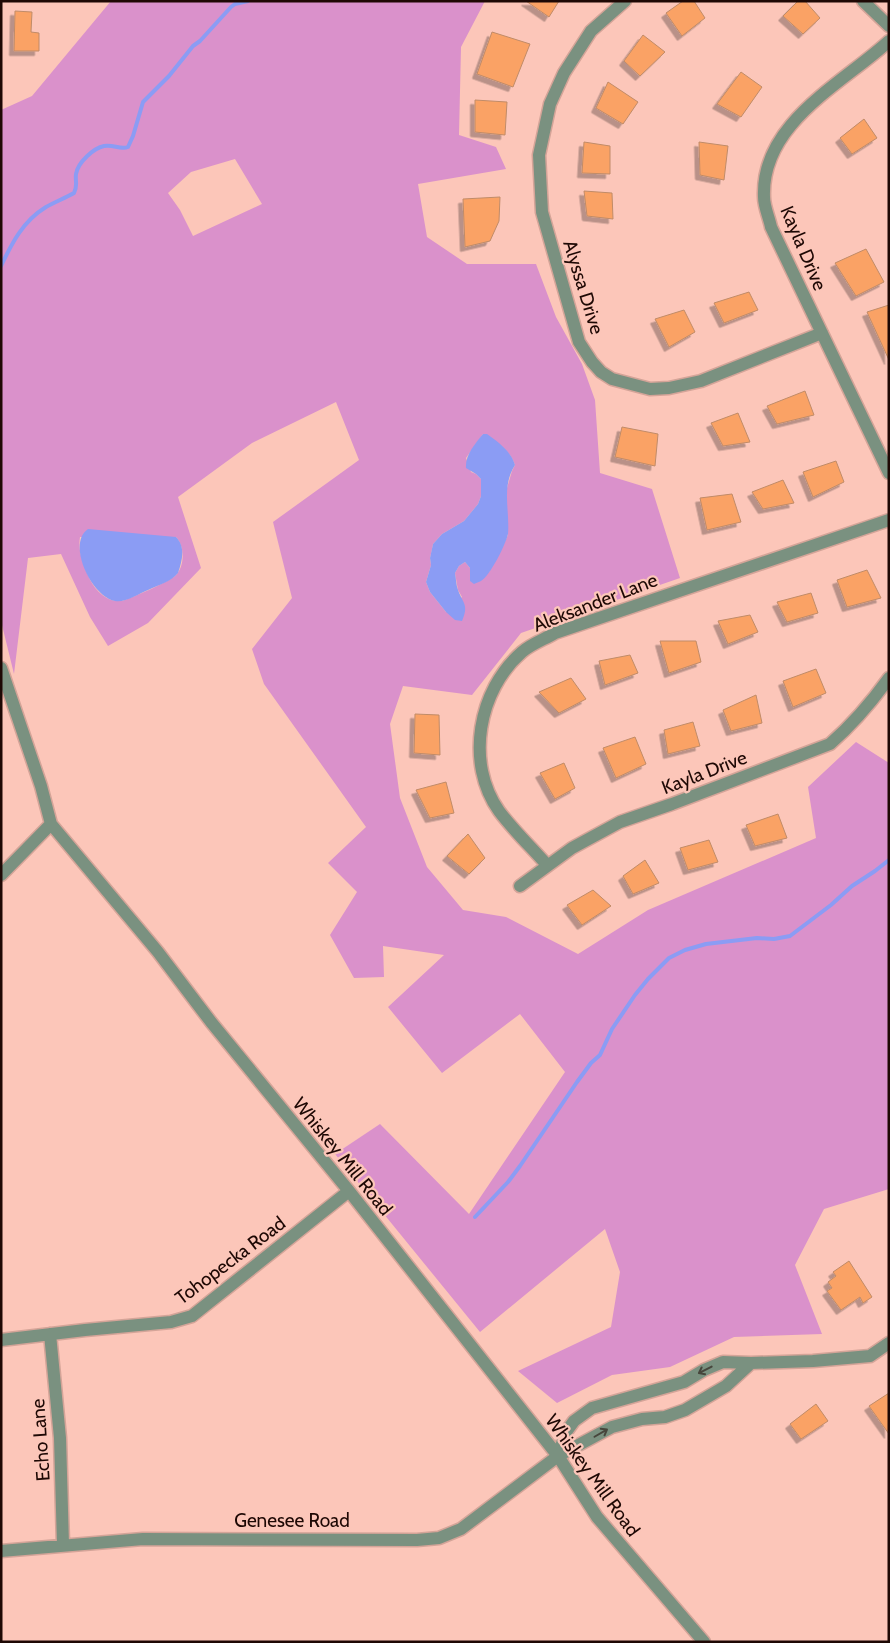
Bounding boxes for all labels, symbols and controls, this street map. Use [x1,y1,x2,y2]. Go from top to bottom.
street label: Kayla Drive [775,202,832,294]
street label: Alyssa Drive [558,237,609,337]
street label: Aleksander Lane [530,568,661,637]
street label: Kayla Drive [658,746,750,799]
street label: Whiskey Mill Road [288,1093,397,1220]
street label: Tohopecka Road [171,1212,290,1309]
one-way arrow [697,1366,712,1376]
street label: Echo Lane [26,1398,55,1482]
street label: Whiskey Mill Road [541,1410,645,1541]
one-way arrow [593,1428,607,1438]
street label: Genesee Road [234,1509,350,1532]

